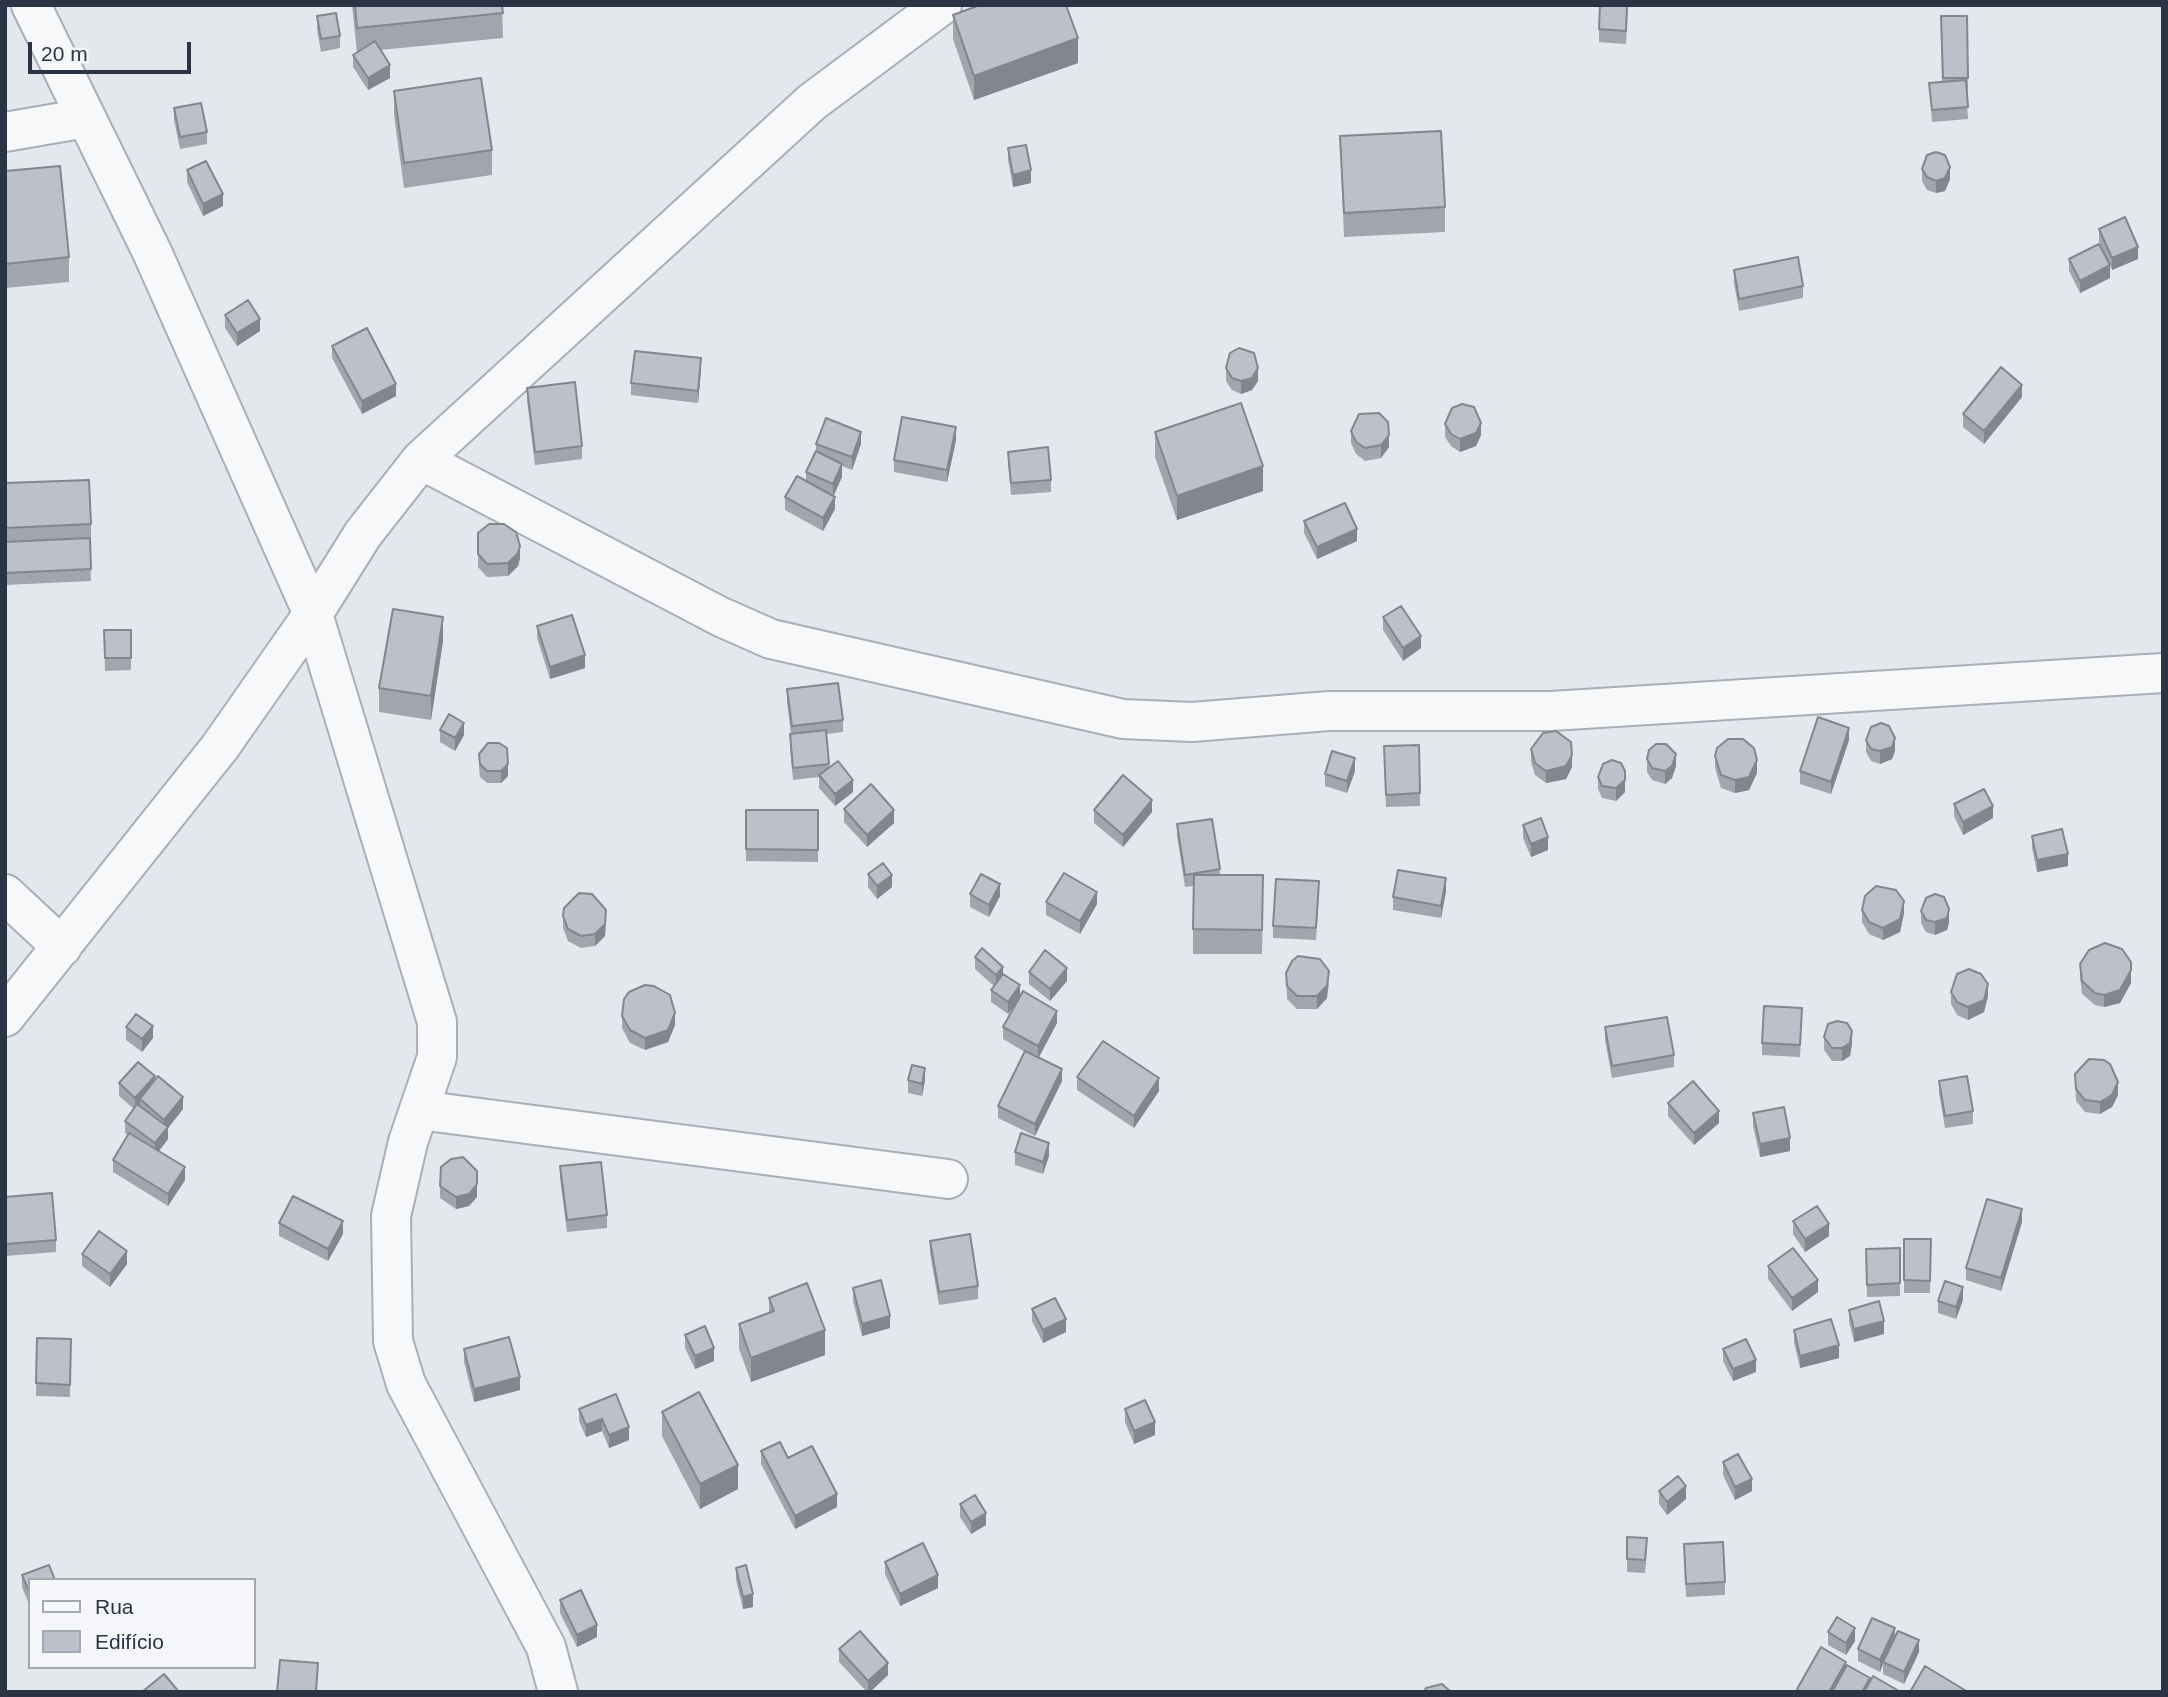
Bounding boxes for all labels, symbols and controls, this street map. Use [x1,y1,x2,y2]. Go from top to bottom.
scale bar [32,28,194,72]
text: 20 m [41,42,88,65]
legend [28,1578,256,1669]
text: Rua [95,1595,134,1618]
text: Edifício [95,1630,164,1653]

